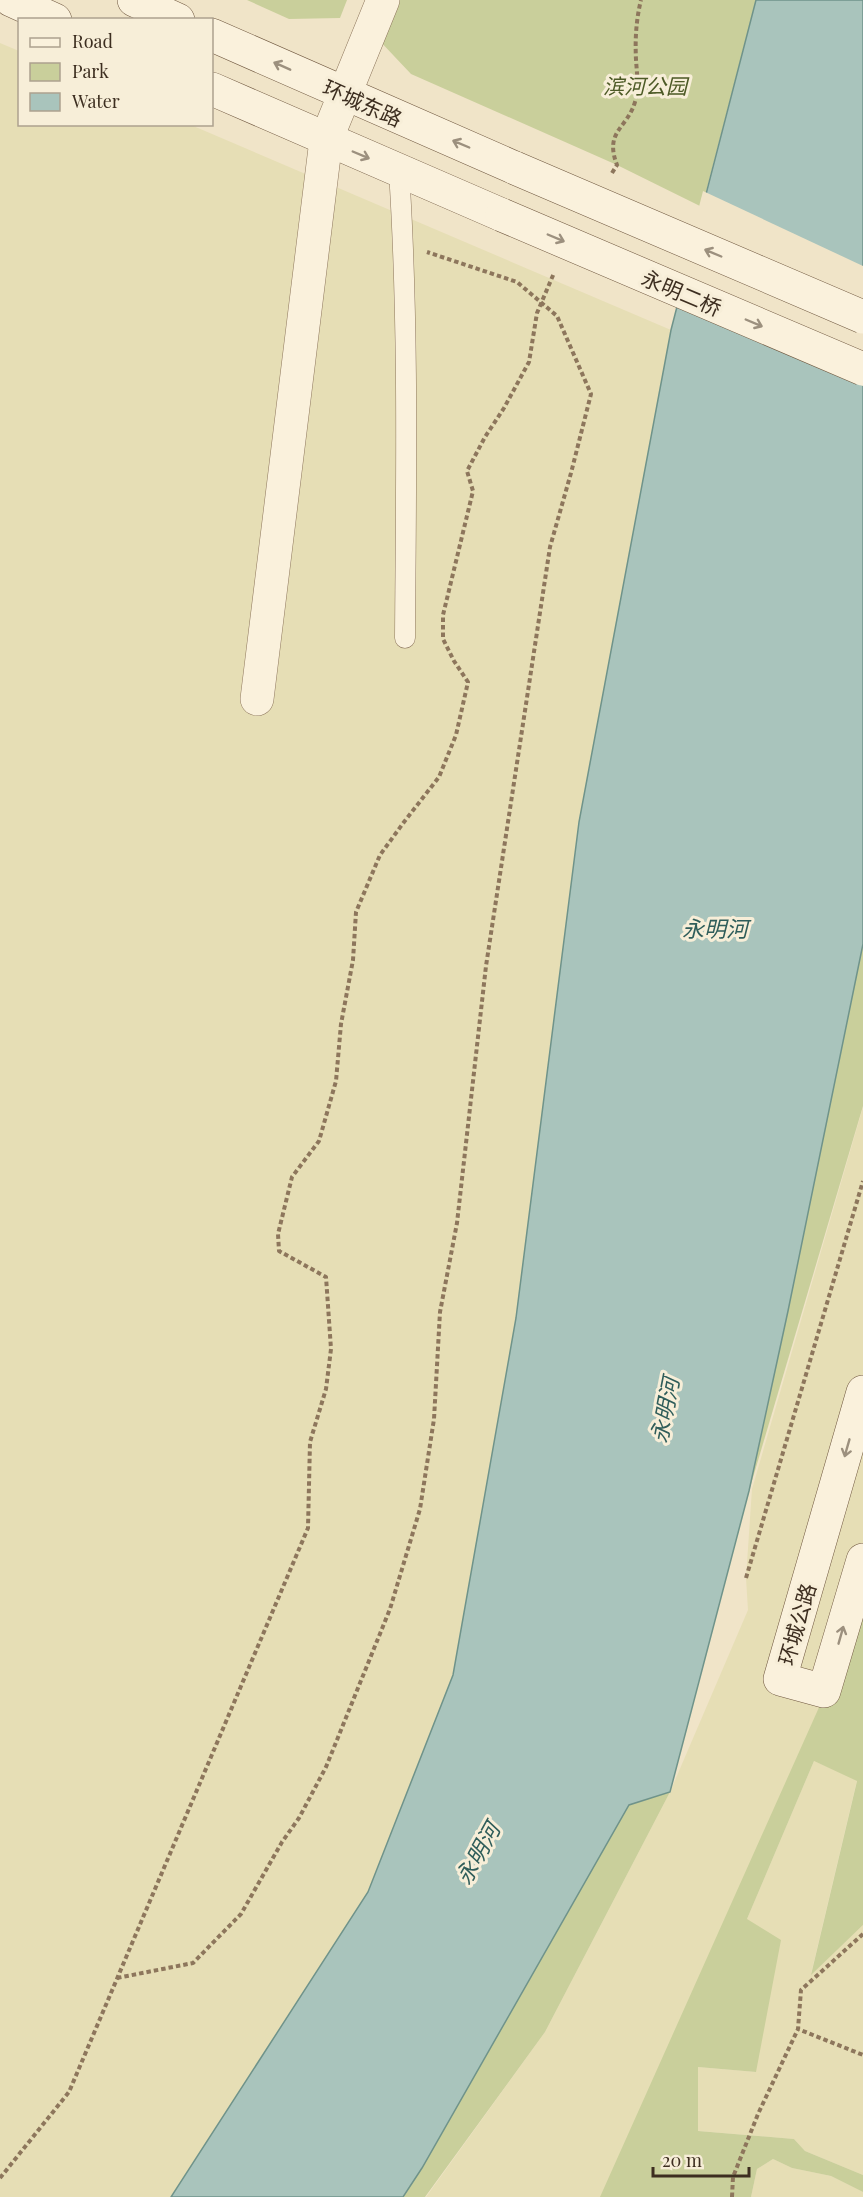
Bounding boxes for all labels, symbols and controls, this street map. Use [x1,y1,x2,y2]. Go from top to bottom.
legend [18,18,213,126]
text: Road [72,29,113,53]
text: Park [72,59,109,83]
one-way arrow [274,60,292,72]
park label: 滨河公园 [603,71,690,99]
street label: 环城东路 [319,72,407,132]
text: Water [71,89,120,113]
one-way arrow [453,138,471,150]
one-way arrow [352,150,370,161]
one-way arrow [546,233,564,244]
one-way arrow [704,247,722,258]
street label: 永明二桥 [638,263,726,321]
one-way arrow [744,318,763,329]
water label: 永明河 [682,913,752,943]
water label: 永明河 [643,1371,686,1445]
one-way arrow [841,1438,852,1457]
street label: 环城公路 [771,1580,821,1668]
one-way arrow [836,1626,847,1645]
water label: 永明河 [448,1813,508,1889]
scale bar [653,2140,749,2178]
text: 20 m [662,2148,702,2172]

